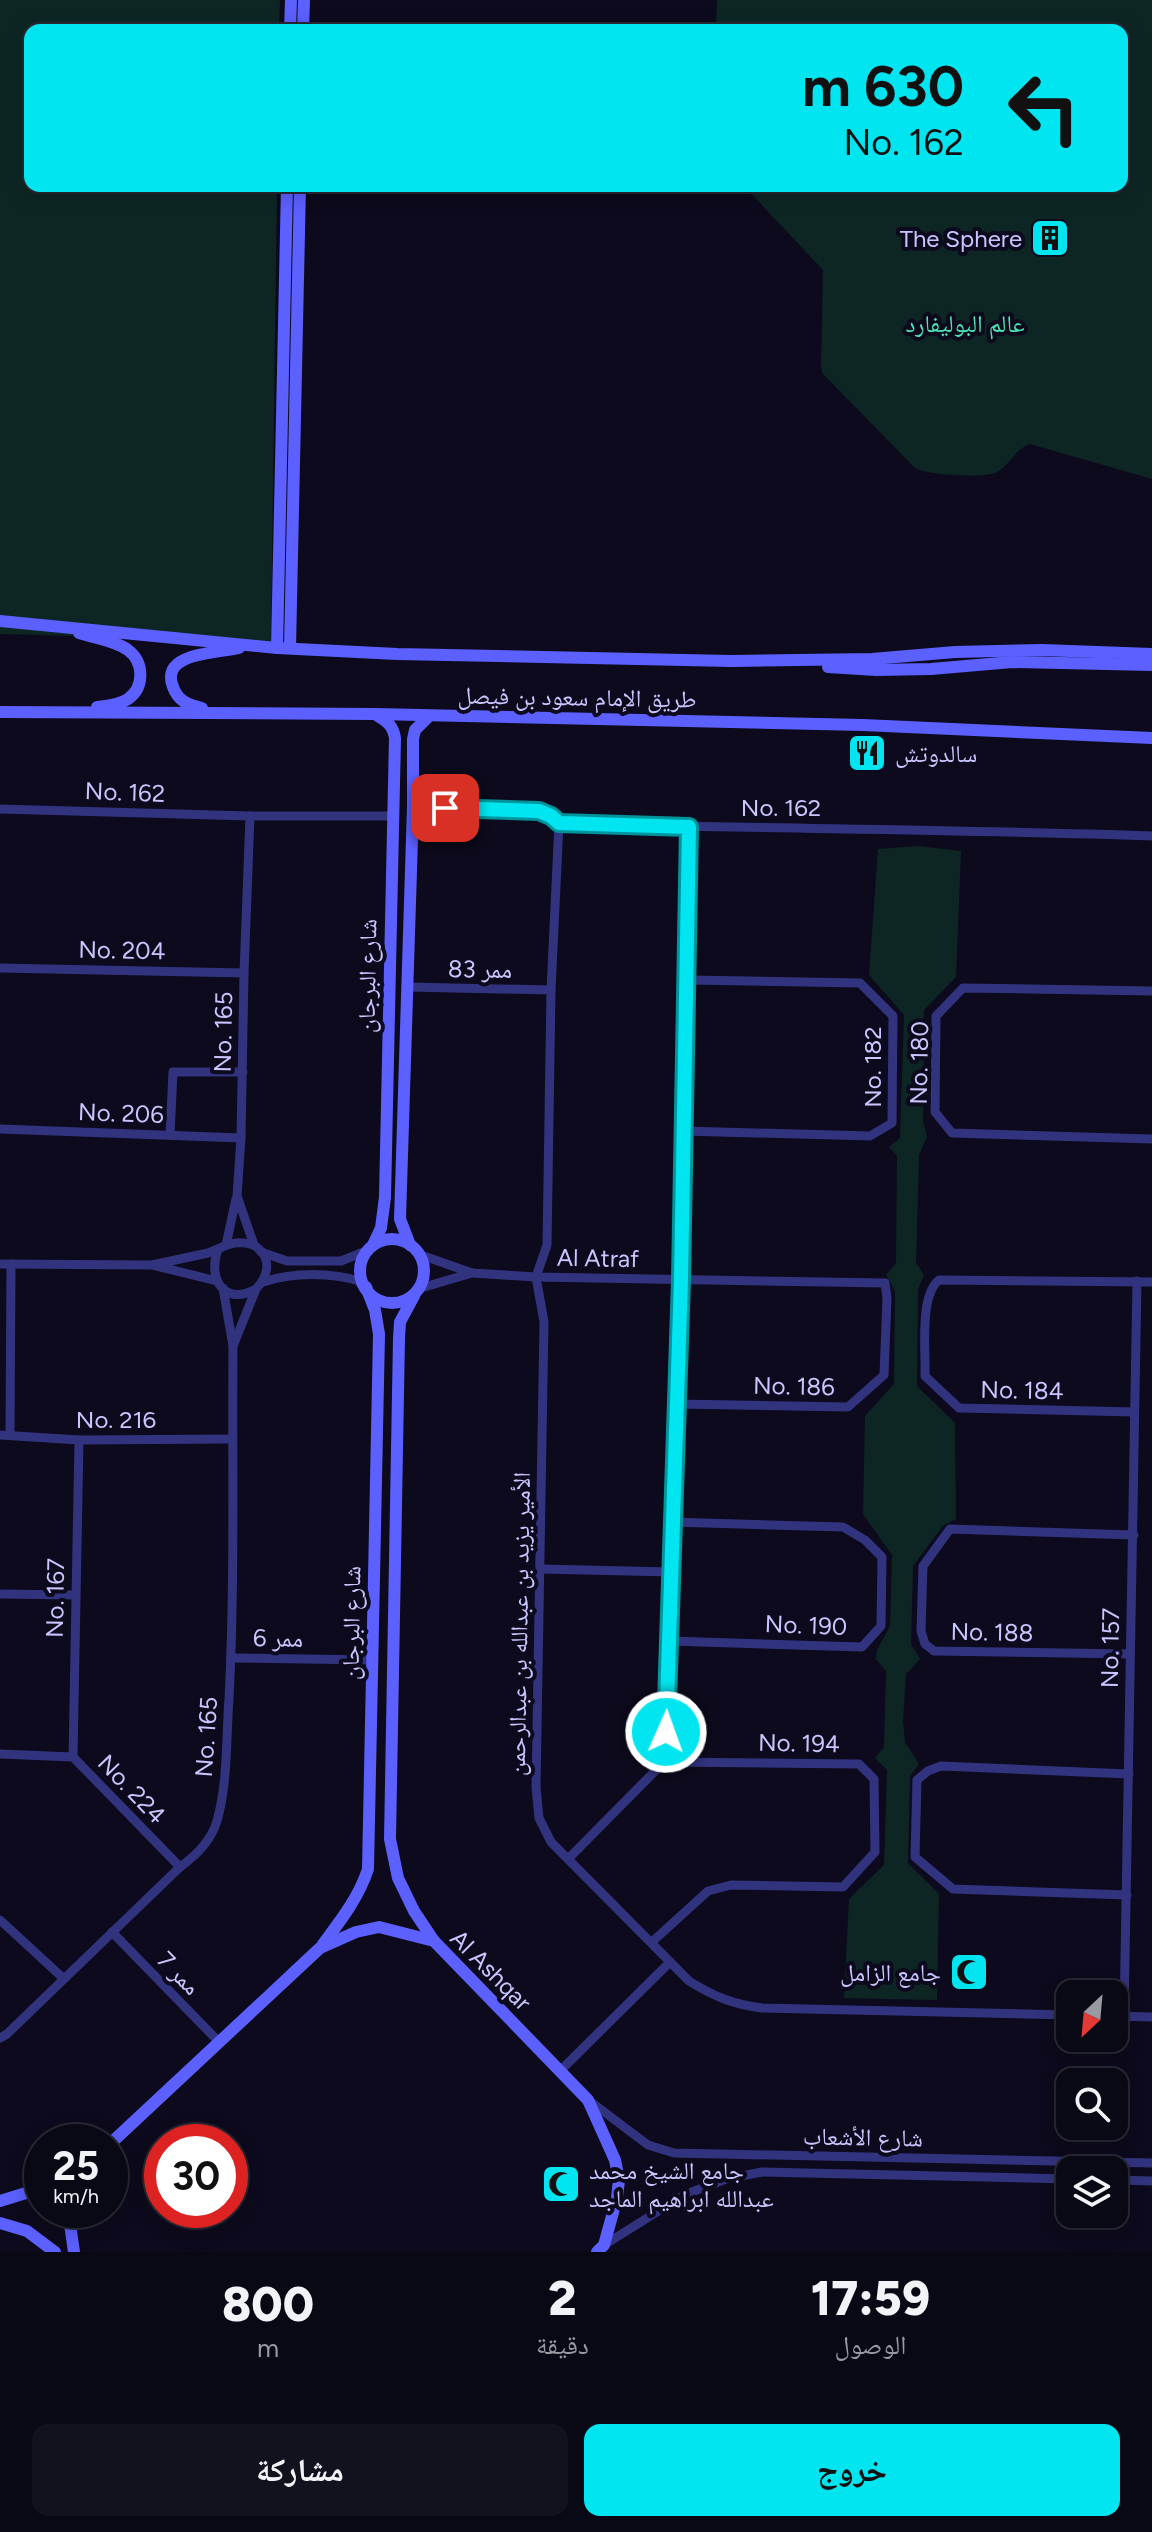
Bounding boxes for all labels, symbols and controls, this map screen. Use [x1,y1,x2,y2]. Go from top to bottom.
text: 630 m [802,53,964,120]
icon: left [992,56,1096,160]
text: No. 162 [844,121,964,164]
building icon: The Sphere [1029,217,1071,259]
place label: The Sphere [900,224,1022,253]
park label: عالم البوليفارد [905,309,1025,340]
street label: طريق الإمام سعود بن فيصل [457,680,697,716]
restaurant icon: سالدوتش [846,732,888,774]
place label: سالدوتش [895,739,977,768]
pin [411,774,479,842]
street label: No. 162 [84,776,166,808]
icon: arrive [423,786,467,830]
street label: No. 162 [741,793,821,822]
street label: شارع البرجان [352,919,383,1033]
street label: No. 204 [78,935,166,965]
street label: ممر 83 [448,954,512,984]
street label: No. 165 [208,991,238,1073]
street label: No. 180 [904,1021,934,1105]
street label: No. 182 [858,1026,887,1108]
street label: No. 206 [78,1097,164,1129]
street label: Al Atraf [557,1243,639,1273]
street label: No. 186 [753,1371,835,1401]
street label: No. 184 [980,1375,1064,1405]
street label: No. 216 [76,1405,156,1434]
street label: الأمير يزيد بن عبدالله بن عبدالرحمن [502,1472,536,1776]
street label: No. 167 [40,1558,70,1638]
street label: شارع البرجان [336,1566,367,1680]
street label: No. 157 [1095,1608,1125,1688]
street label: No. 190 [764,1609,848,1641]
street label: No. 188 [950,1617,1034,1647]
street label: ممر 6 [253,1623,303,1653]
position arrow [624,1690,708,1774]
street label: No. 165 [189,1696,223,1778]
street label: No. 194 [758,1728,840,1758]
street label: No. 224 [92,1748,172,1830]
street label: Al Ashqar [445,1924,537,2016]
street label: ممر 7 [151,1945,207,2001]
mosque icon: جامع الزامل [948,1951,990,1993]
place label: جامع الزامل [840,1958,941,1988]
north arrow [1056,1980,1128,2052]
map controls [1056,1980,1128,2228]
button: search [1056,2068,1128,2140]
street label: شارع الأشعاب [803,2121,923,2154]
speed limit sign: 30 [144,2124,248,2228]
text: 25 [53,2142,99,2190]
place label: جامع الشيخ محمد عبدالله ابراهيم الماجد [589,2156,774,2215]
button: layers [1056,2156,1128,2228]
mosque icon: جامع الشيخ محمد عبدالله ابراهيم الماجد [540,2163,582,2205]
text: km/h [53,2184,99,2208]
text: 2 [548,2269,576,2327]
text: 17:59 [811,2269,930,2327]
text: 800 [222,2275,314,2333]
text: دقيقة [536,2329,589,2361]
text: الوصول [834,2329,906,2361]
text: m [257,2332,279,2364]
button: مشاركة [32,2424,568,2516]
button: خروج [584,2424,1120,2516]

